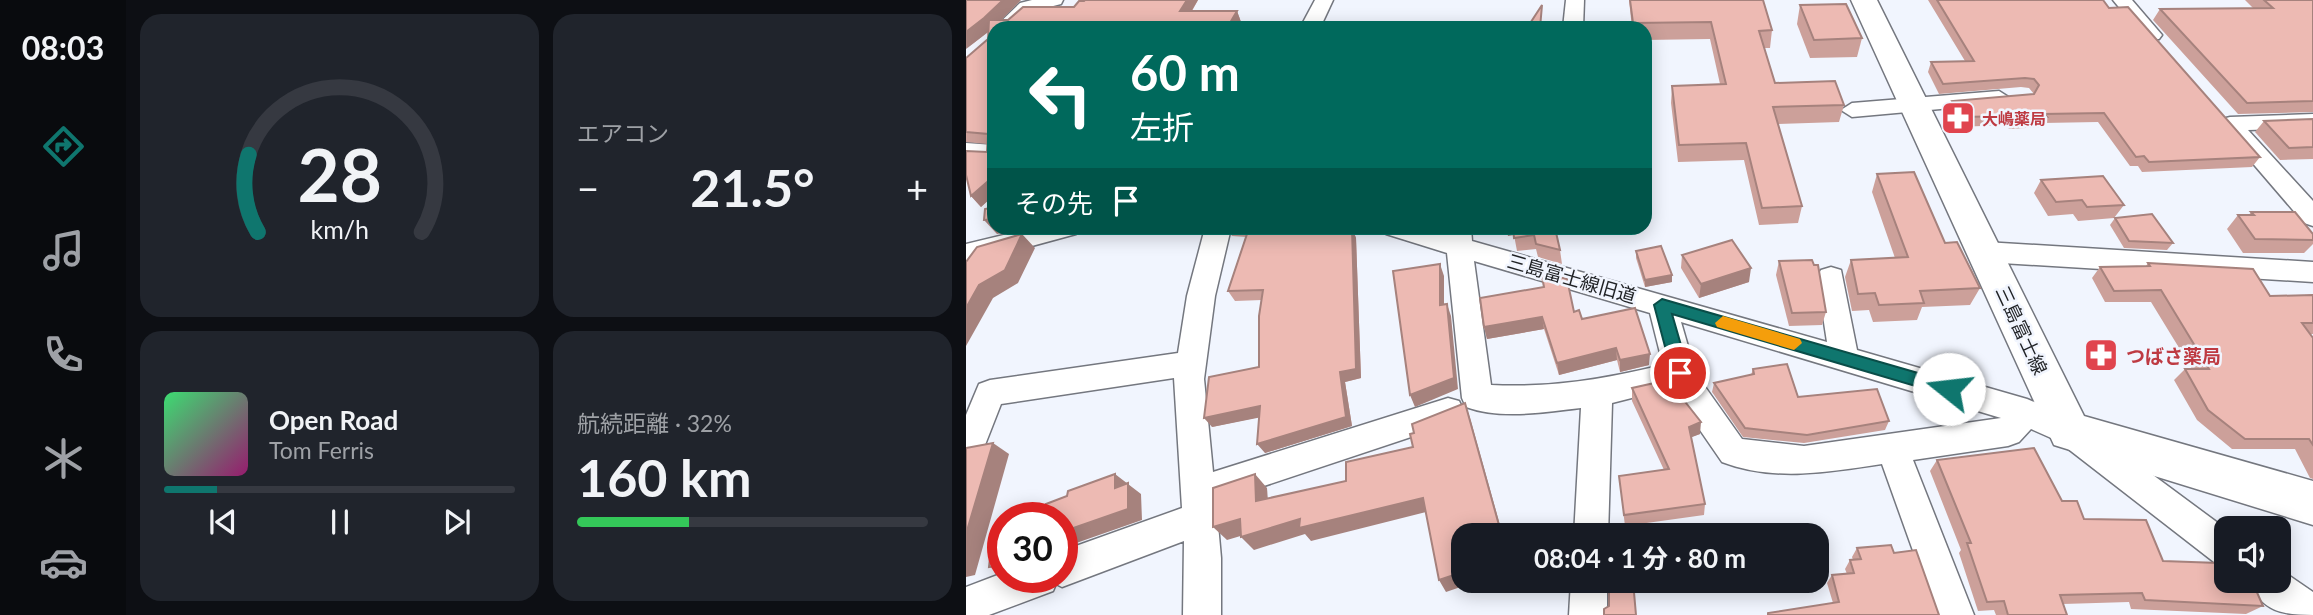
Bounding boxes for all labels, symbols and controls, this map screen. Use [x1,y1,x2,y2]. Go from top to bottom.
text: 08:03 [22,28,104,67]
text: 60 m [1130,43,1240,101]
icon: left [1015,49,1106,140]
pharmacy icon: 大嶋薬局 [1939,99,1977,137]
text: 左折 [1130,107,1194,146]
place label: 大嶋薬局 [1982,109,2046,128]
text: エアコン [577,119,669,147]
icon: directions [39,122,88,171]
text: 28 [297,130,382,218]
text: 21.5° [690,156,815,218]
text: − [577,165,599,211]
text: + [906,165,928,211]
icon: arrive [1107,182,1145,220]
text: その先 [1015,187,1093,219]
text: km/h [310,213,369,243]
icon: music [39,226,88,275]
street label: 三島富士線旧道 [1505,249,1639,307]
street label: 三島富士線 [1991,282,2053,378]
icon: phone [39,330,88,379]
pharmacy icon: つばさ薬局 [2082,336,2120,374]
pin [1650,343,1710,403]
place label: つばさ薬局 [2126,344,2221,367]
position arrow [1912,352,1986,426]
icon: arrive [1661,354,1699,392]
text: Open Road [269,404,398,436]
text: 航続距離 · 32% [577,409,732,437]
icon: climate [39,434,88,483]
text: Tom Ferris [269,436,374,464]
text: 160 km [577,446,751,508]
speed limit sign: 30 [987,502,1078,593]
icon: previous [204,503,242,541]
icon: pause [321,503,359,541]
icon: next [438,503,476,541]
map controls [2214,516,2291,593]
button: sound [2214,516,2291,593]
icon: car [39,538,88,587]
text: 08:04 · 1 分 · 80 m [1534,542,1746,574]

